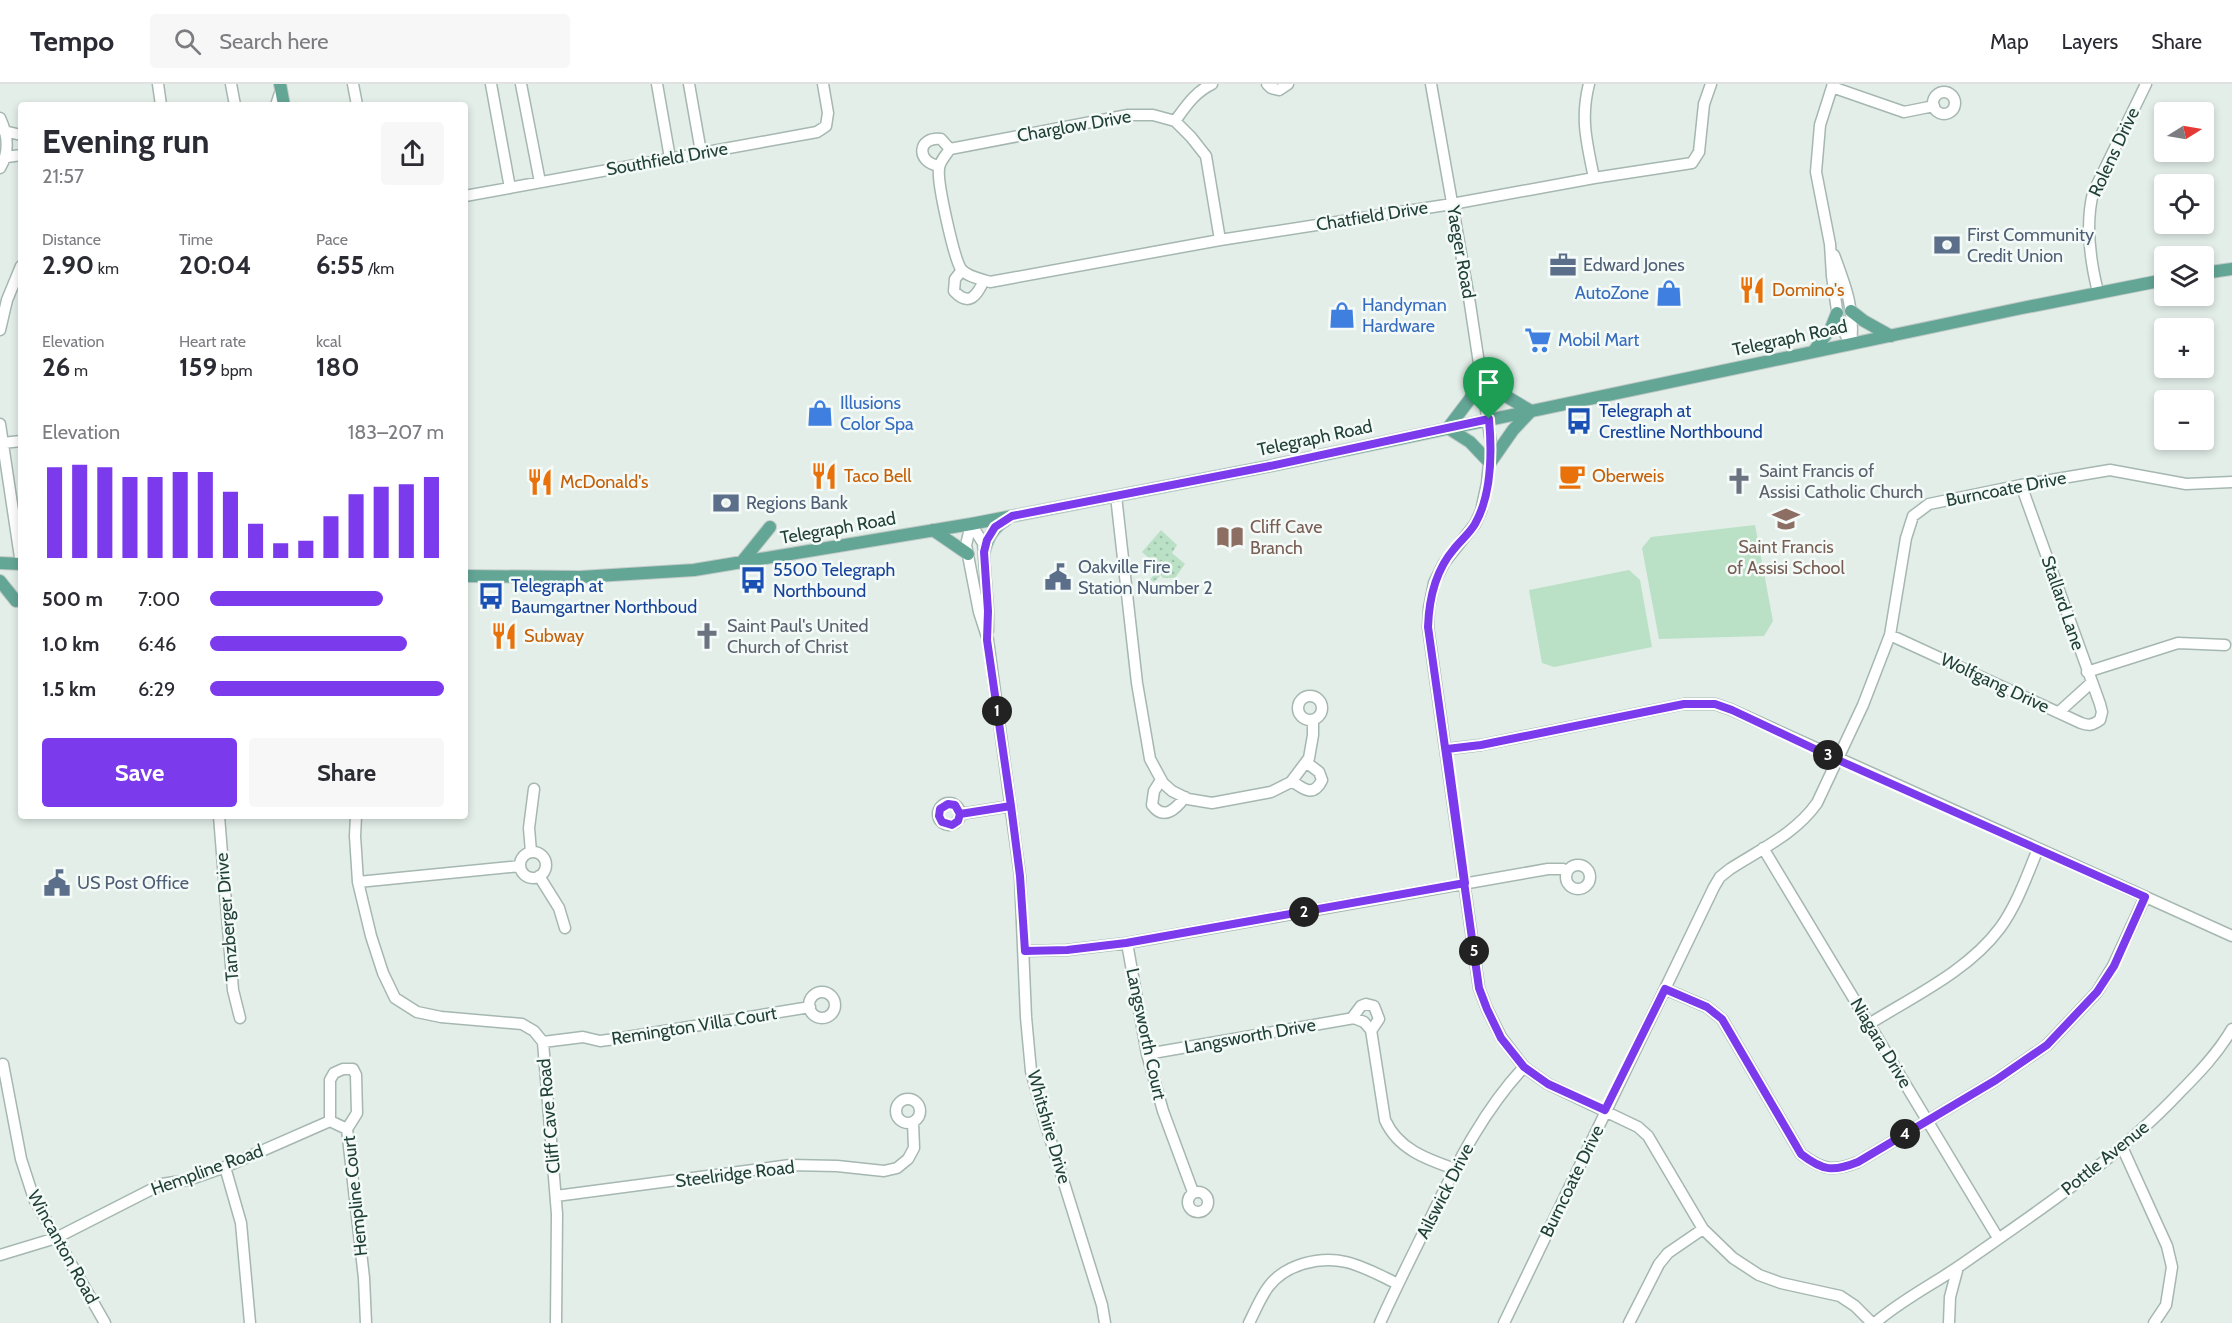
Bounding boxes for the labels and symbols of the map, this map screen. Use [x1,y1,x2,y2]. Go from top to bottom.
north arrow [2154,102,2214,162]
street label: Rolens Drive [2084,104,2144,200]
street label: Charglow Drive [1015,105,1133,147]
street label: Southfield Drive [604,137,730,181]
street label: Chatfield Drive [1315,196,1429,236]
street label: Yaeger Road [1442,203,1480,300]
place label: First Community Credit Union [1967,224,2094,267]
bank icon: First Community Credit Union [1932,230,1962,260]
office icon: Edward Jones [1548,250,1578,280]
place label: Edward Jones [1583,254,1685,276]
restaurant icon: Domino's [1737,275,1767,305]
shop icon: AutoZone [1654,278,1684,308]
place label: Domino's [1772,279,1844,301]
place label: AutoZone [1575,282,1649,304]
place label: Handyman Hardware [1362,294,1447,337]
shop icon: Handyman Hardware [1327,300,1357,330]
street label: Telegraph Road [1731,315,1849,361]
supermarket icon: Mobil Mart [1523,325,1553,355]
place label: Mobil Mart [1558,329,1639,351]
pin [1463,357,1514,419]
place label: Illusions Color Spa [840,392,914,435]
shop icon: Illusions Color Spa [805,398,835,428]
place label: Telegraph at Crestline Northbound [1599,400,1763,443]
bus stop icon: Telegraph at Crestline Northbound [1564,406,1594,436]
street label: Telegraph Road [1256,415,1374,461]
place label: Saint Francis of Assisi Catholic Church [1759,460,1923,503]
restaurant icon: Taco Bell [809,461,839,491]
cafe icon: Oberweis [1557,461,1587,491]
place label: Taco Bell [844,465,912,487]
place label: Oberweis [1592,465,1664,487]
church icon: Saint Francis of Assisi Catholic Church [1724,466,1754,496]
restaurant icon: McDonald's [525,467,555,497]
street label: Burncoate Drive [1944,467,2068,511]
place label: McDonald's [560,471,648,493]
bank icon: Regions Bank [711,488,741,518]
place label: Regions Bank [746,492,849,514]
school or university icon: Saint Francis of Assisi School [1771,504,1801,534]
street label: Telegraph Road [779,507,897,549]
place label: Cliff Cave Branch [1250,516,1322,559]
library icon: Cliff Cave Branch [1215,522,1245,552]
place label: Saint Francis of Assisi School [1727,536,1845,579]
street label: Stallard Lane [2037,553,2089,653]
place label: Oakville Fire Station Number 2 [1078,556,1213,599]
place label: 5500 Telegraph Northbound [773,559,895,602]
public building icon: Oakville Fire Station Number 2 [1043,562,1073,592]
bus stop icon: 5500 Telegraph Northbound [738,565,768,595]
place label: Telegraph at Baumgartner Northboud [511,575,697,618]
bus stop icon: Telegraph at Baumgartner Northboud [476,581,506,611]
place label: Saint Paul's United Church of Christ [727,615,868,658]
restaurant icon: Subway [489,621,519,651]
church icon: Saint Paul's United Church of Christ [692,621,722,651]
place label: Subway [524,625,584,647]
street label: Wolfgang Drive [1937,648,2053,718]
pin: 1 [982,696,1012,726]
pin: 3 [1813,740,1843,770]
street label: Tanzberger Drive [210,852,244,982]
public building icon: US Post Office [42,868,72,898]
place label: US Post Office [77,872,189,894]
pin: 2 [1289,897,1319,927]
pin: 5 [1459,936,1489,966]
street label: Langsworth Court [1121,966,1171,1102]
street label: Niagara Drive [1846,994,1916,1092]
street label: Remington Villa Court [610,1002,778,1050]
street label: Langsworth Drive [1183,1014,1317,1058]
street label: Cliff Cave Road [533,1057,565,1175]
street label: Whitshire Drive [1022,1068,1076,1186]
street label: Pottle Avenue [2057,1116,2153,1200]
pin: 4 [1890,1119,1920,1149]
street label: Burncoate Drive [1535,1121,1609,1241]
street label: Hempline Court [338,1135,372,1257]
street label: Hempline Road [148,1139,266,1201]
street label: Ailswick Drive [1412,1140,1478,1242]
street label: Steelridge Road [674,1156,796,1192]
street label: Wincanton Road [23,1186,103,1308]

